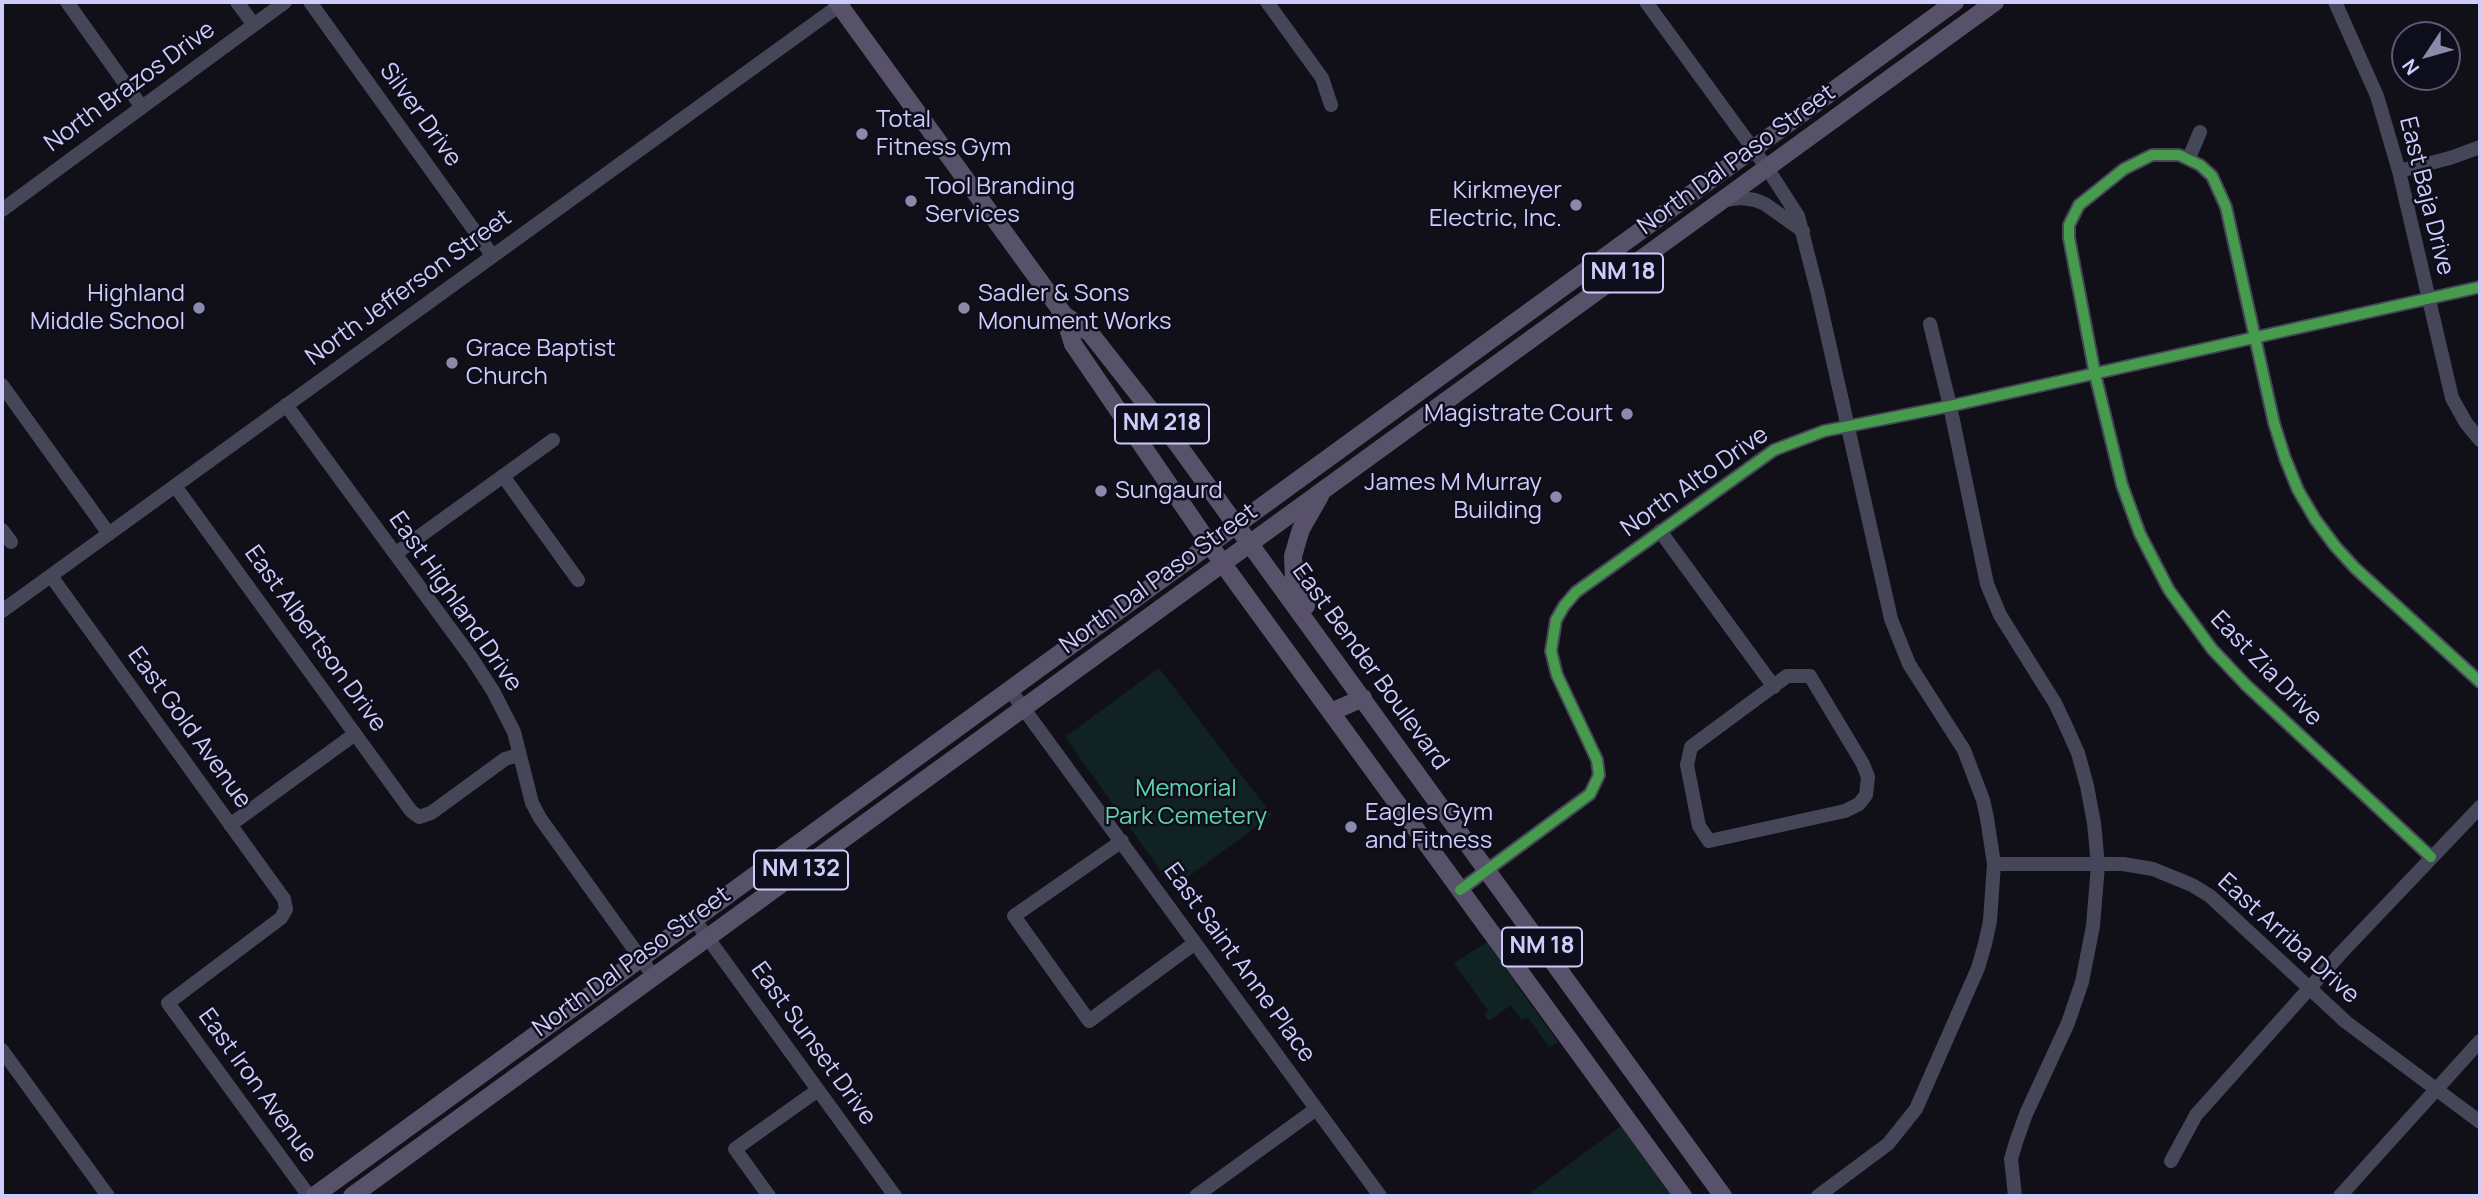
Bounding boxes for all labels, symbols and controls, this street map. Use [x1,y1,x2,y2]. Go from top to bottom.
street label: North Brazos Drive [39,16,221,158]
north arrow [2391,21,2461,91]
text: N [2396,54,2425,80]
street label: Silver Drive [373,57,467,173]
street label: North Dal Paso Street [1633,79,1841,241]
place label: Total Fitness Gym [876,106,1011,162]
street label: East Baja Drive [2392,114,2460,278]
marker: Total Fitness Gym [854,126,870,142]
place label: Tool Branding Services [925,173,1075,229]
place label: Kirkmeyer Electric, Inc. [1429,177,1562,233]
marker: Tool Branding Services [903,193,919,209]
marker: Kirkmeyer Electric, Inc. [1568,197,1584,213]
street label: North Jefferson Street [301,204,517,372]
road number: NM 18 [1583,254,1663,292]
place label: Highland Middle School [30,280,185,336]
place label: Sadler & Sons Monument Works [978,280,1172,336]
marker: Highland Middle School [191,300,207,316]
marker: Sadler & Sons Monument Works [956,300,972,316]
place label: Grace Baptist Church [466,335,616,391]
marker: Grace Baptist Church [444,355,460,371]
place label: Magistrate Court [1424,400,1613,428]
road number: NM 218 [1115,404,1209,444]
marker: Magistrate Court [1619,406,1635,422]
street label: North Alto Drive [1616,421,1774,543]
place label: James M Murray Building [1364,469,1542,525]
place label: Sungaurd [1115,477,1223,505]
marker: Sungaurd [1093,483,1109,499]
marker: James M Murray Building [1548,489,1564,505]
street label: North Dal Paso Street [1055,498,1263,660]
street label: East Highland Drive [382,507,528,697]
street label: East Albertson Drive [238,540,392,738]
street label: East Bender Boulevard [1285,558,1455,776]
street label: East Zia Drive [2204,606,2328,732]
street label: East Gold Avenue [121,642,257,814]
park label: Memorial Park Cemetery [1105,775,1267,831]
place label: Eagles Gym and Fitness [1365,799,1493,855]
marker: Eagles Gym and Fitness [1343,819,1359,835]
road number: NM 132 [754,850,848,890]
street label: East Saint Anne Place [1157,858,1321,1068]
street label: East Arriba Drive [2211,868,2365,1010]
street label: North Dal Paso Street [528,881,736,1043]
road number: NM 18 [1502,928,1582,966]
street label: East Sunset Drive [744,957,882,1131]
street label: East Iron Avenue [191,1003,323,1169]

